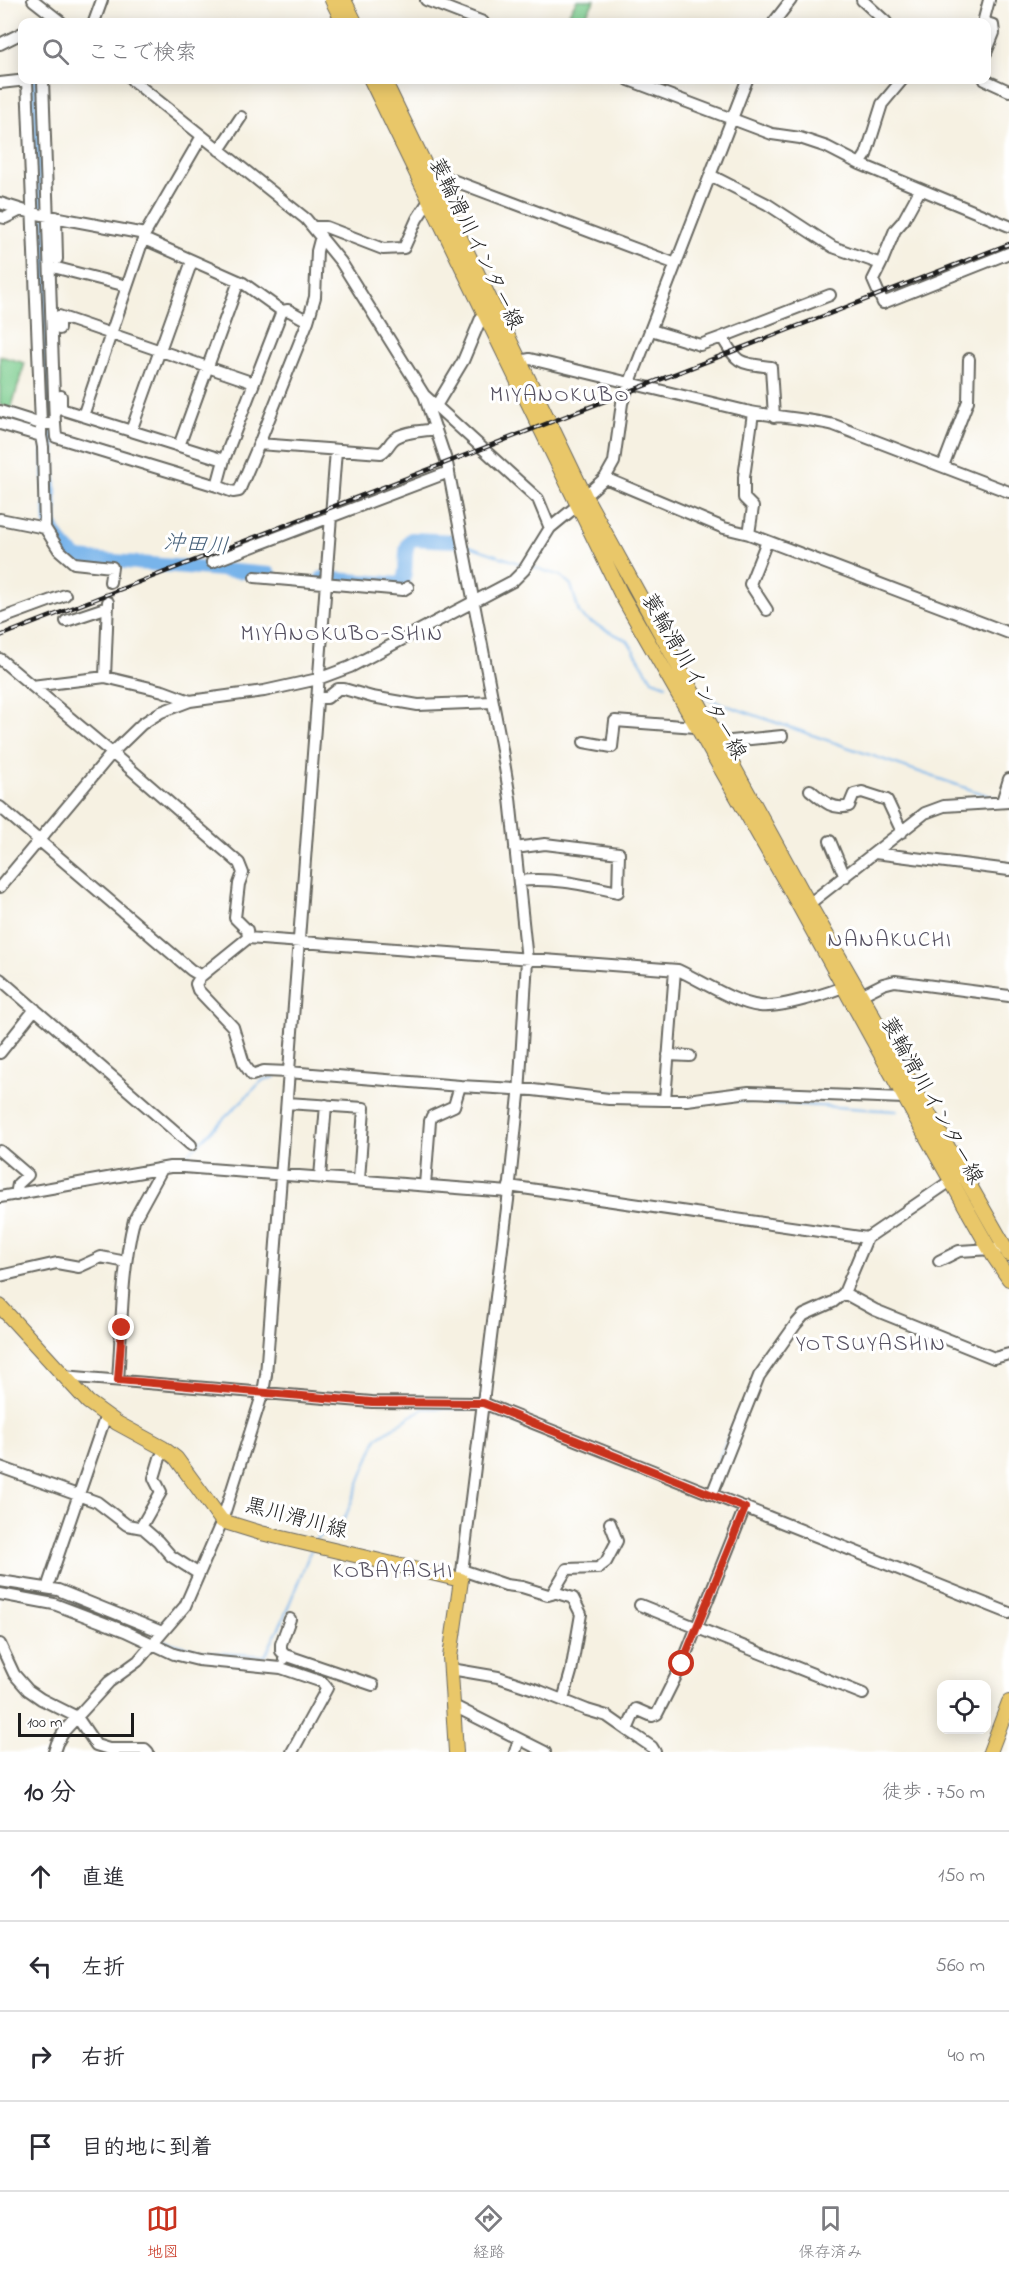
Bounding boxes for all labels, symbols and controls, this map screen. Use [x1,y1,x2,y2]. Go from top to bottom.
search box [18,18,991,84]
icon: search [39,35,72,68]
text: ここで検索 [87,38,197,70]
street label: 蓑輪滑川インター線 [420,153,530,335]
district label: MIYANOKUBO [490,380,630,412]
water label: 沖田川 [162,528,230,564]
street label: 蓑輪滑川インター線 [633,588,753,766]
district label: MIYANOKUBO-SHIN [241,619,444,651]
district label: NANAKUCHI [828,925,952,957]
street label: 蓑輪滑川インター線 [872,1011,990,1191]
route end [108,1314,134,1340]
district label: YOTSUYASHIN [796,1329,946,1361]
street label: 黒川滑川線 [241,1491,351,1547]
district label: KOBAYASHI [332,1556,454,1588]
route start [668,1650,694,1676]
map controls [937,1680,991,1734]
button: locate [937,1680,991,1734]
scale bar [18,1710,134,1738]
text: 100 m [27,1711,62,1735]
text: 10 分 [24,1775,76,1813]
text: 徒歩 · 750 m [882,1779,985,1808]
icon: ahead [24,1860,57,1893]
text: 150 m [938,1862,985,1891]
text: 直進 [81,1863,125,1895]
icon: left [24,1950,57,1983]
text: 560 m [936,1952,985,1981]
text: 左折 [81,1953,125,1985]
icon: right [24,2040,57,2073]
text: 40 m [948,2042,985,2071]
text: 右折 [81,2043,125,2075]
icon: arrive [24,2130,57,2163]
text: 目的地に到着 [81,2133,213,2165]
tab: 地図 [146,2202,179,2265]
tab: 経路 [472,2202,505,2265]
tab: 保存済み [798,2202,862,2265]

